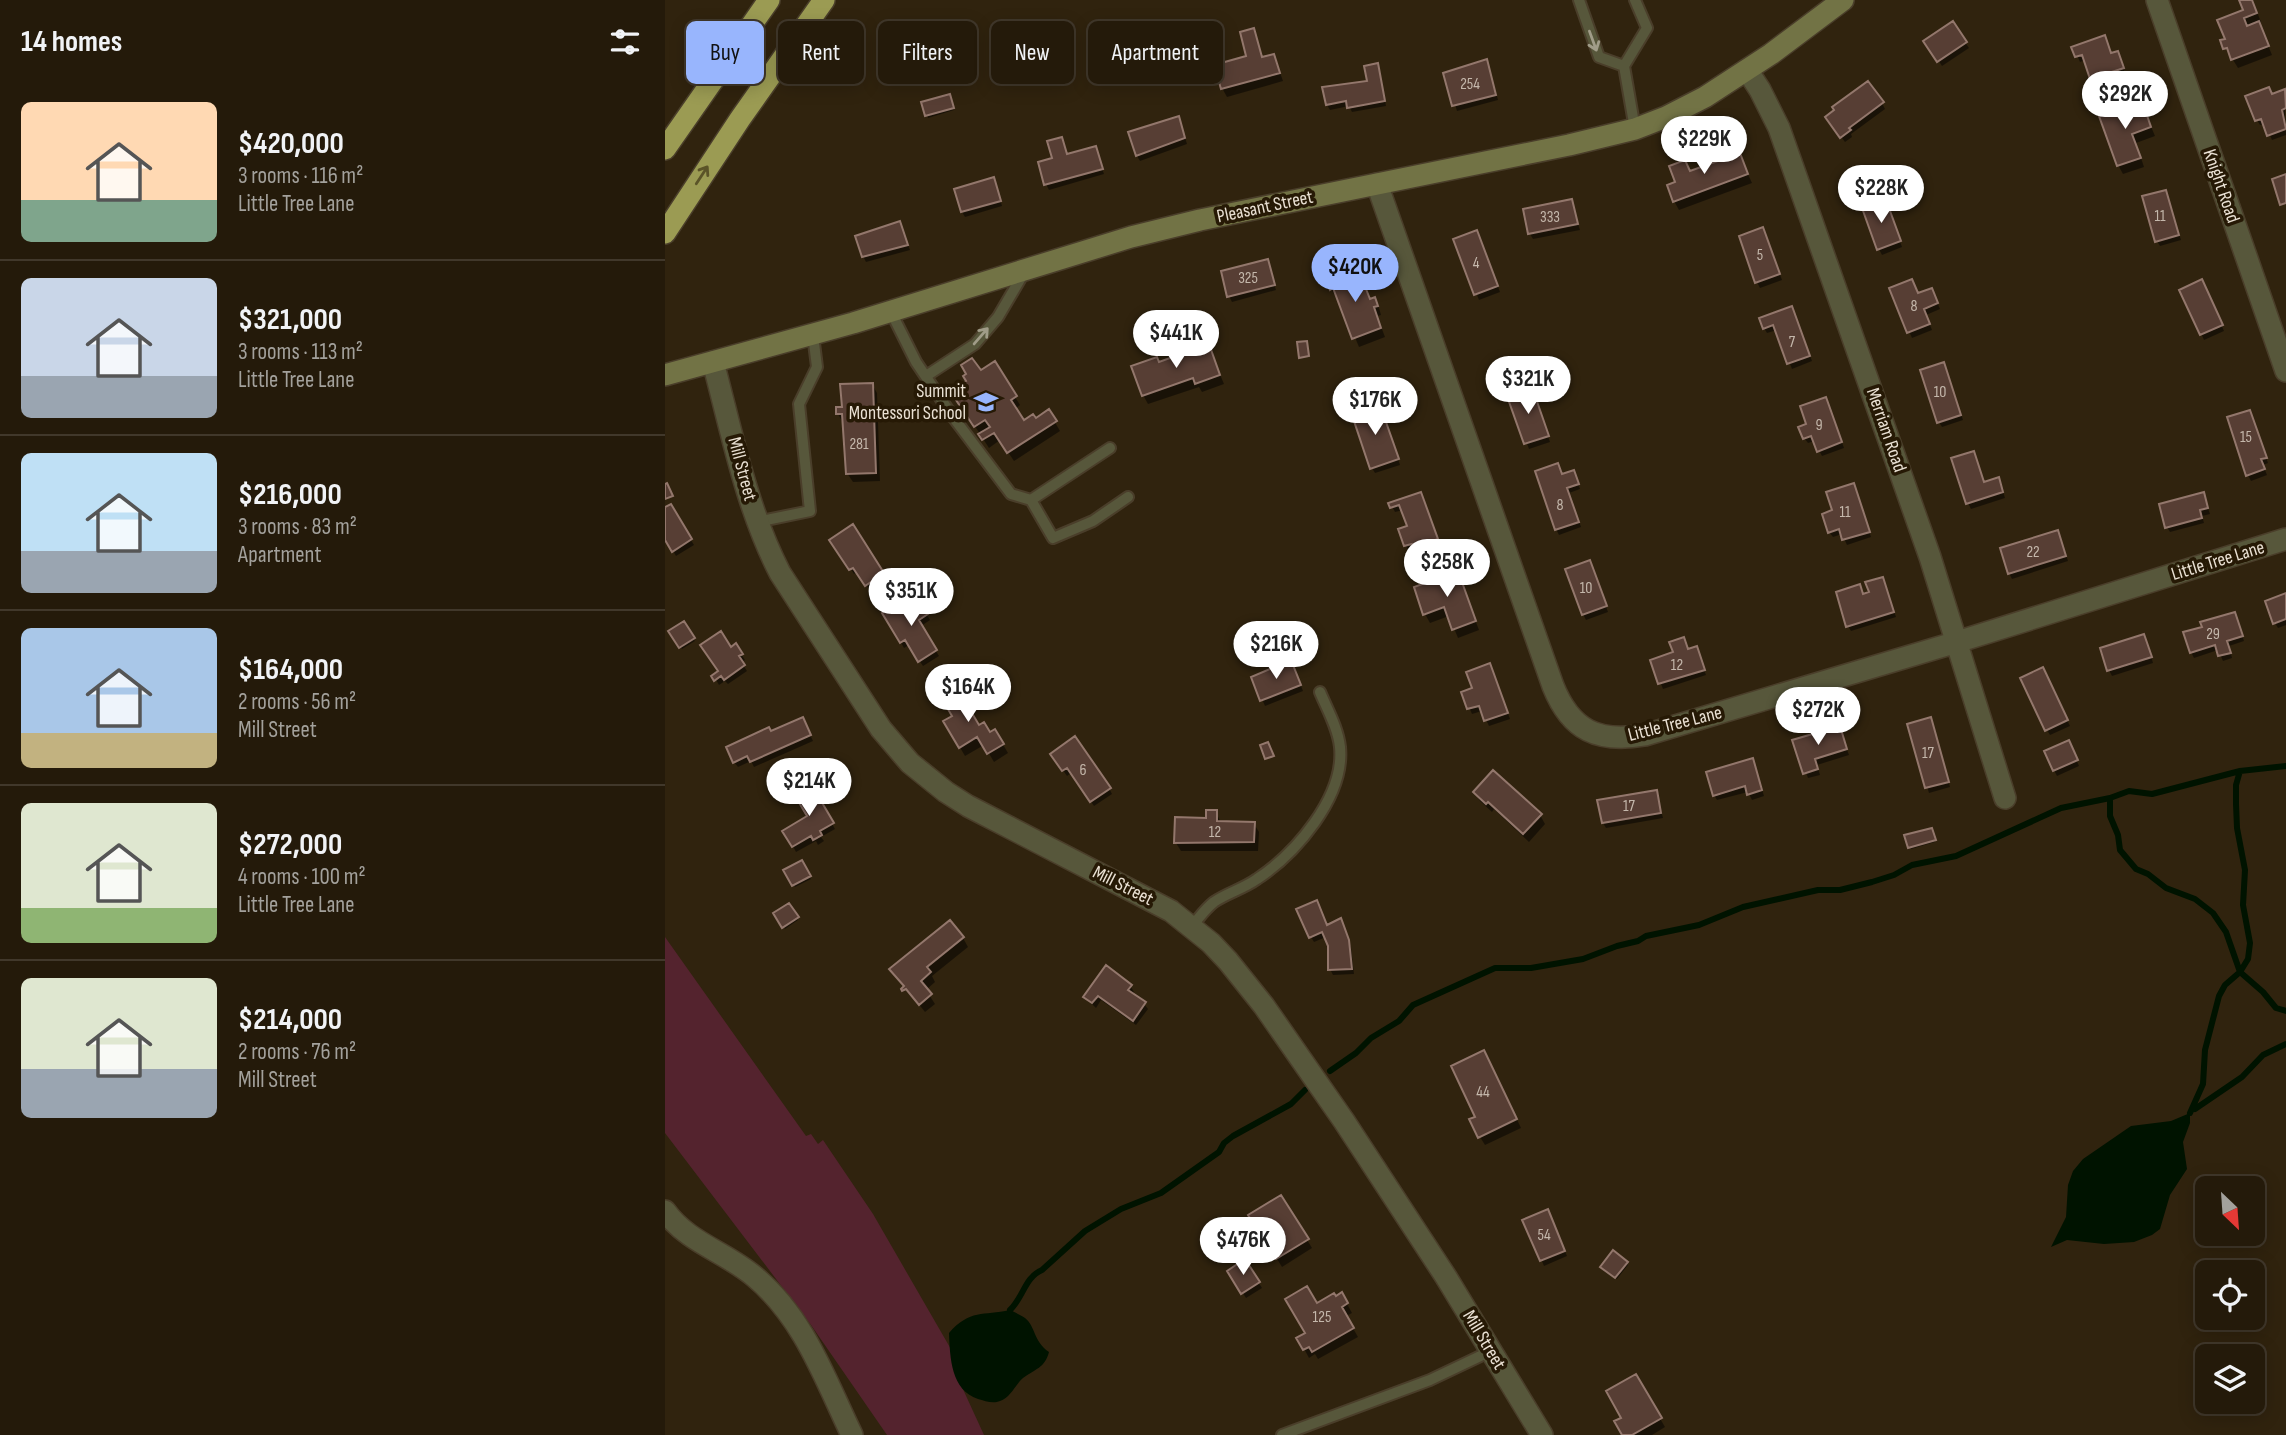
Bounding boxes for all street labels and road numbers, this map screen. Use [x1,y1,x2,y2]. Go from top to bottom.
street label: Knight Road [2198,146,2244,226]
street label: Pleasant Street [1215,186,1315,228]
street label: Merriam Road [1861,385,1911,475]
street label: Mill Street [722,435,762,504]
street label: Little Tree Lane [2169,536,2267,586]
street label: Little Tree Lane [1626,701,1724,747]
street label: Mill Street [1089,861,1157,911]
street label: Mill Street [1457,1306,1511,1374]

